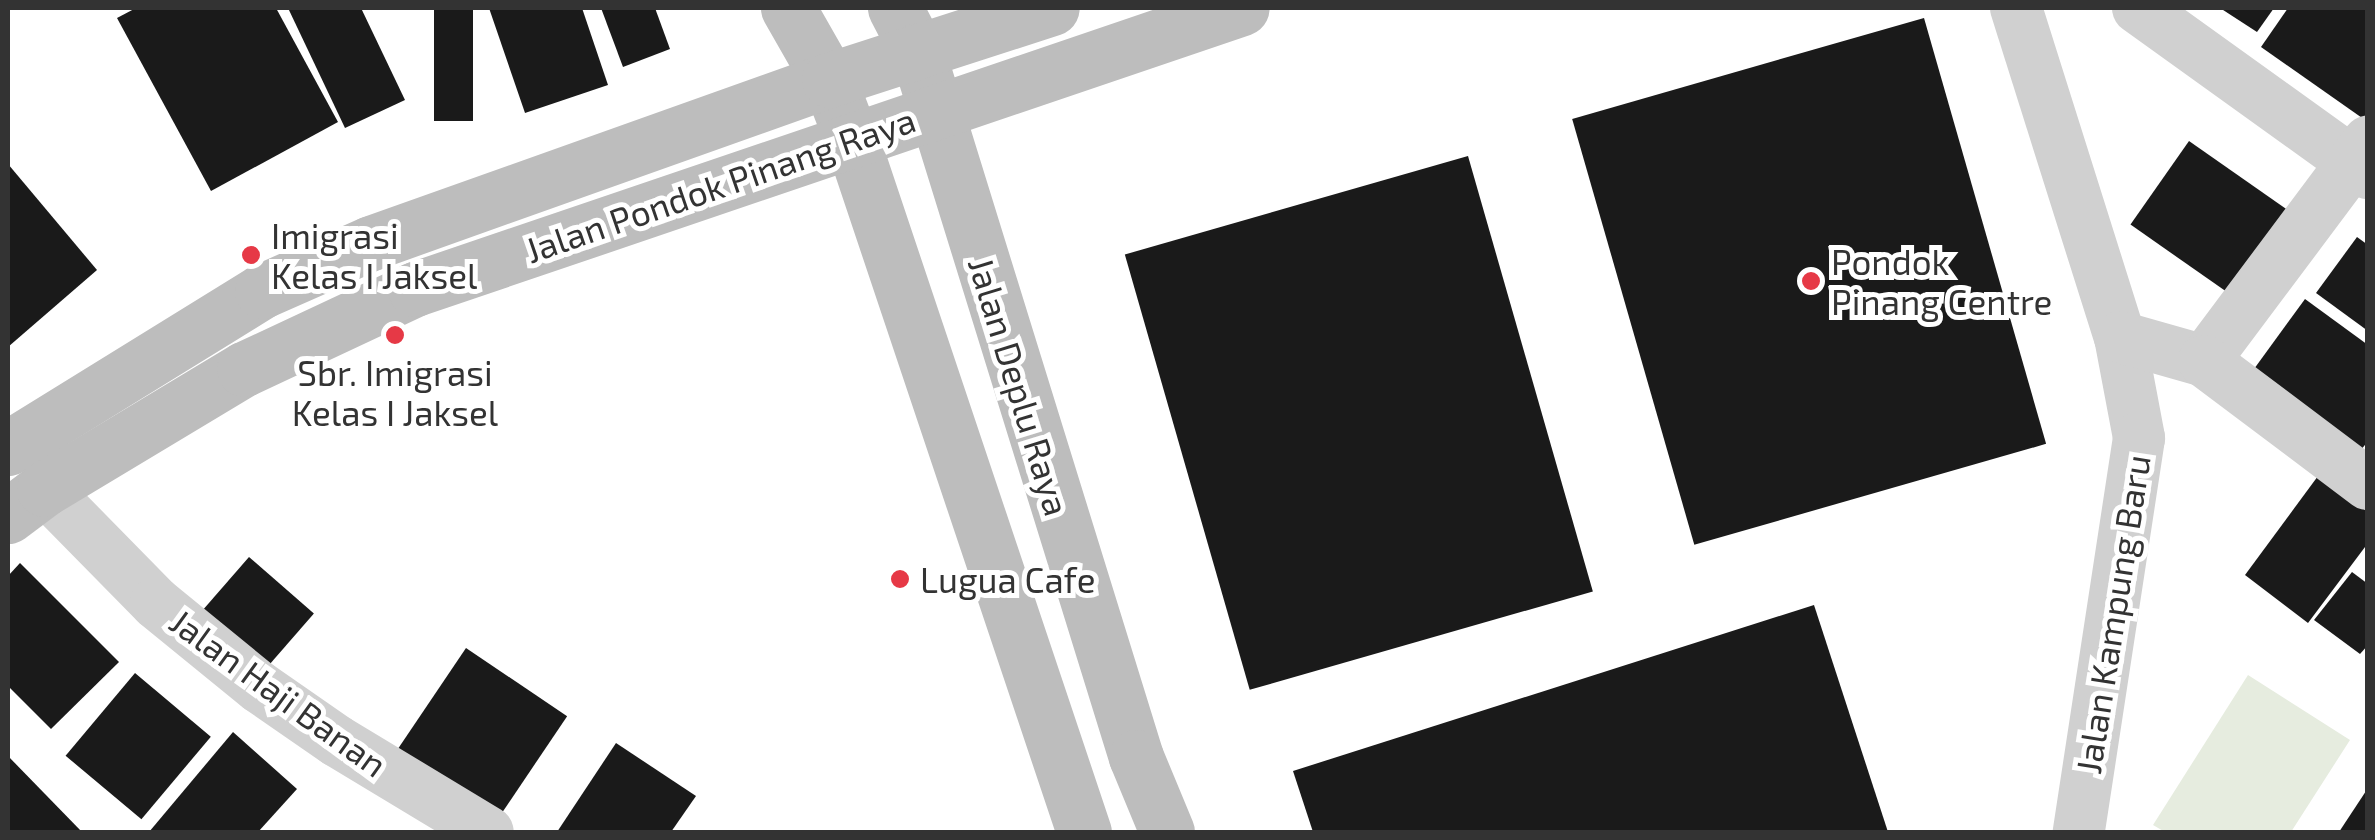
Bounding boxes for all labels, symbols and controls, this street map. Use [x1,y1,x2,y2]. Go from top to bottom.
street label: Jalan Pondok Pinang Raya [519,97,921,271]
place label: Imigrasi Kelas I Jaksel [271,214,478,296]
place label: Pondok Pinang Centre [1831,240,2052,322]
marker: Imigrasi Kelas I Jaksel [240,244,262,266]
street label: Jalan Deplu Raya [961,252,1079,520]
marker: Pondok Pinang Centre [1800,270,1822,292]
marker: Sbr. Imigrasi Kelas I Jaksel [384,324,406,346]
place label: Sbr. Imigrasi Kelas I Jaksel [291,351,499,433]
street label: Jalan Kampung Baru [2066,452,2158,776]
place label: Lugua Cafe [920,558,1095,600]
marker: Lugua Cafe [889,568,911,590]
street label: Jalan Haji Banan [162,599,396,785]

